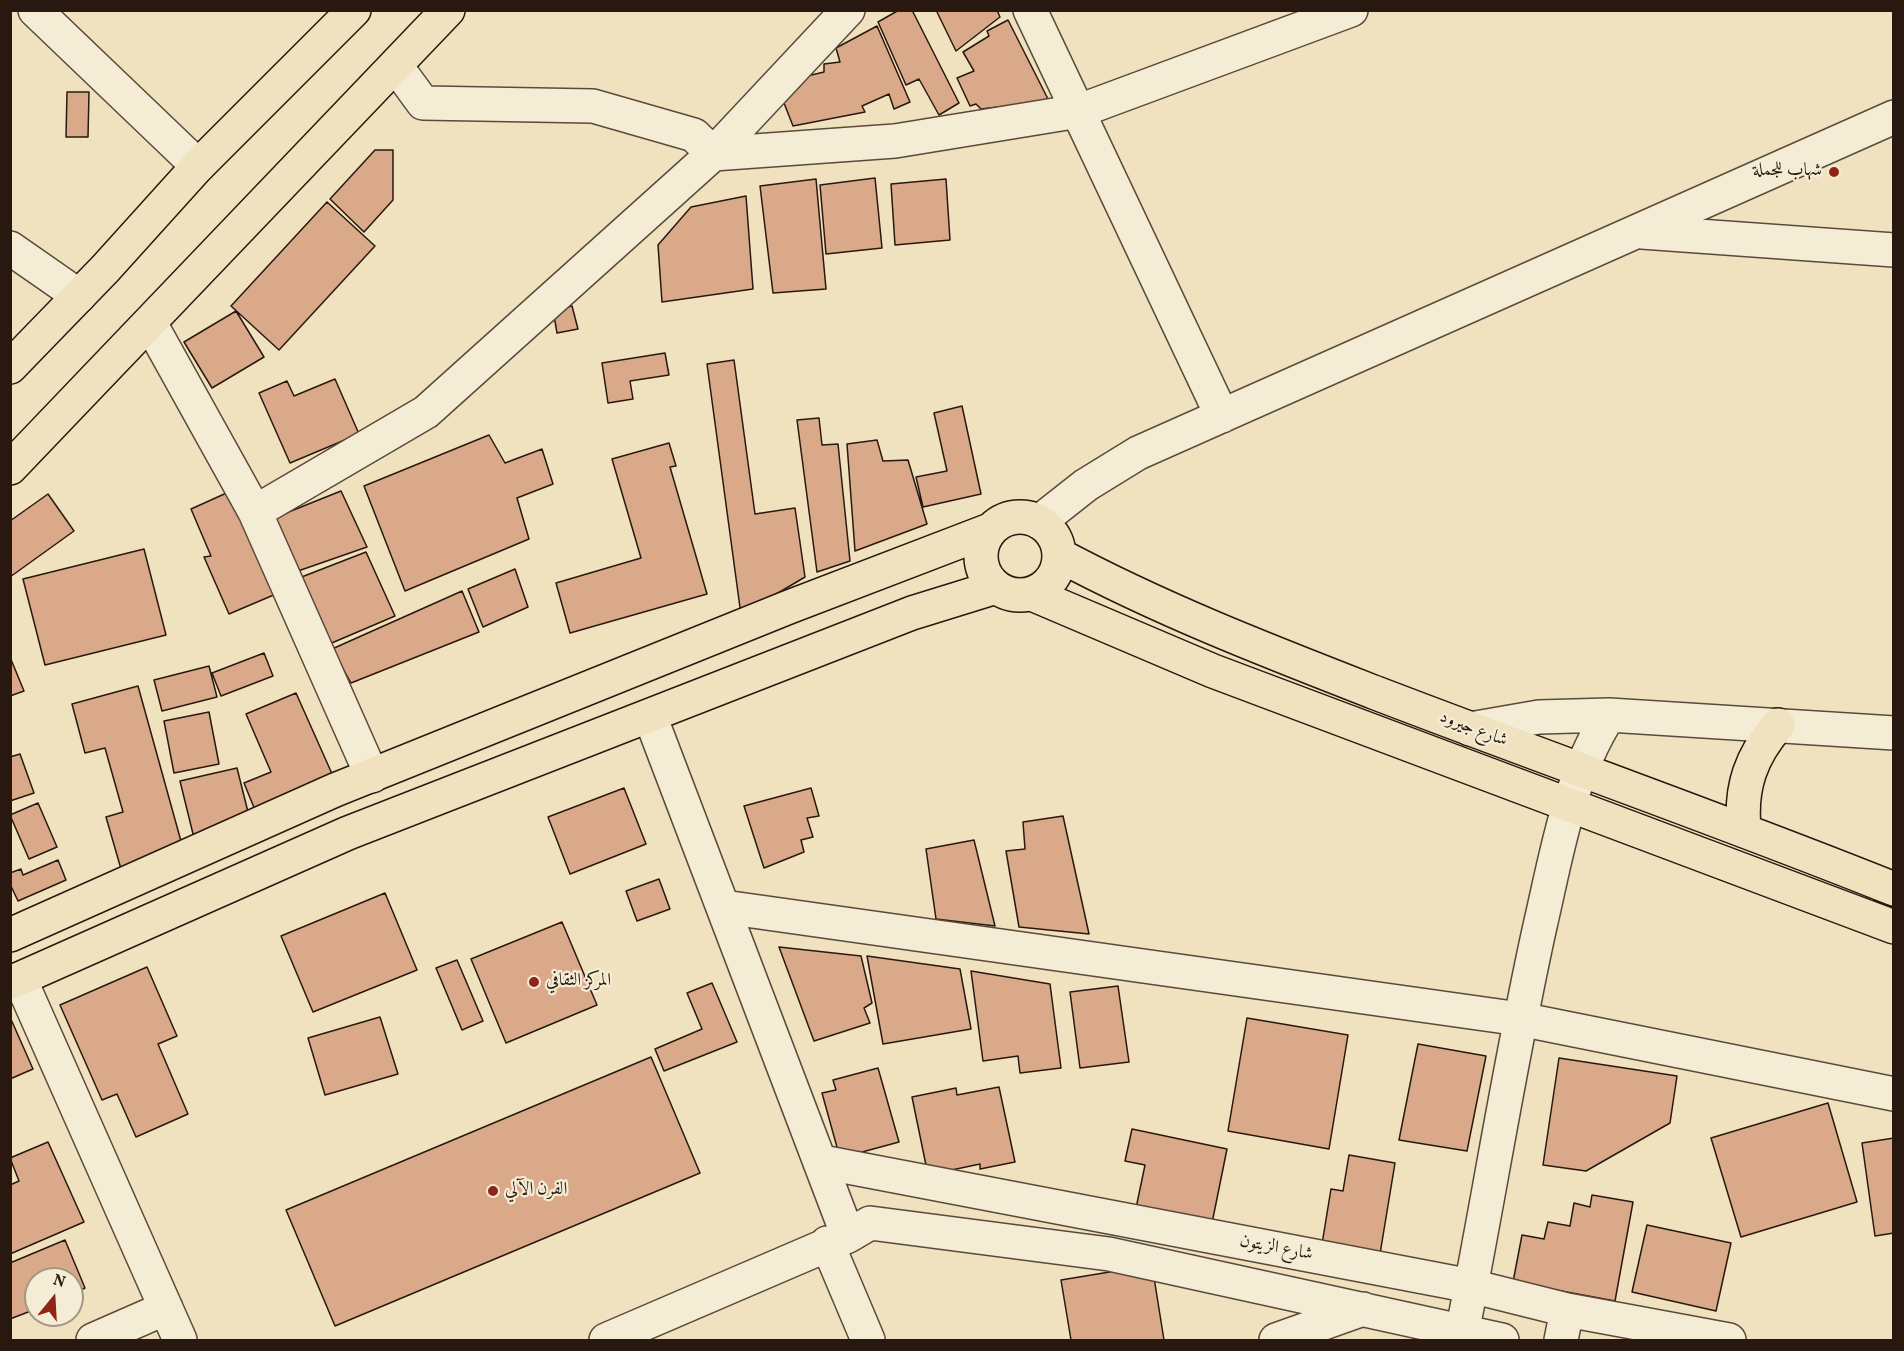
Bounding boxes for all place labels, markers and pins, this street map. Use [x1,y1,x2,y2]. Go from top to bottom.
place label: شهاب للجملة [1753,161,1822,183]
marker: شهاب للجملة [1827,165,1841,179]
place label: المركز الثقافي [546,971,611,993]
marker: المركز الثقافي [527,975,541,989]
place label: الفرن اﻵلي [505,1180,567,1202]
marker: الفرن اﻵلي [486,1184,500,1198]

